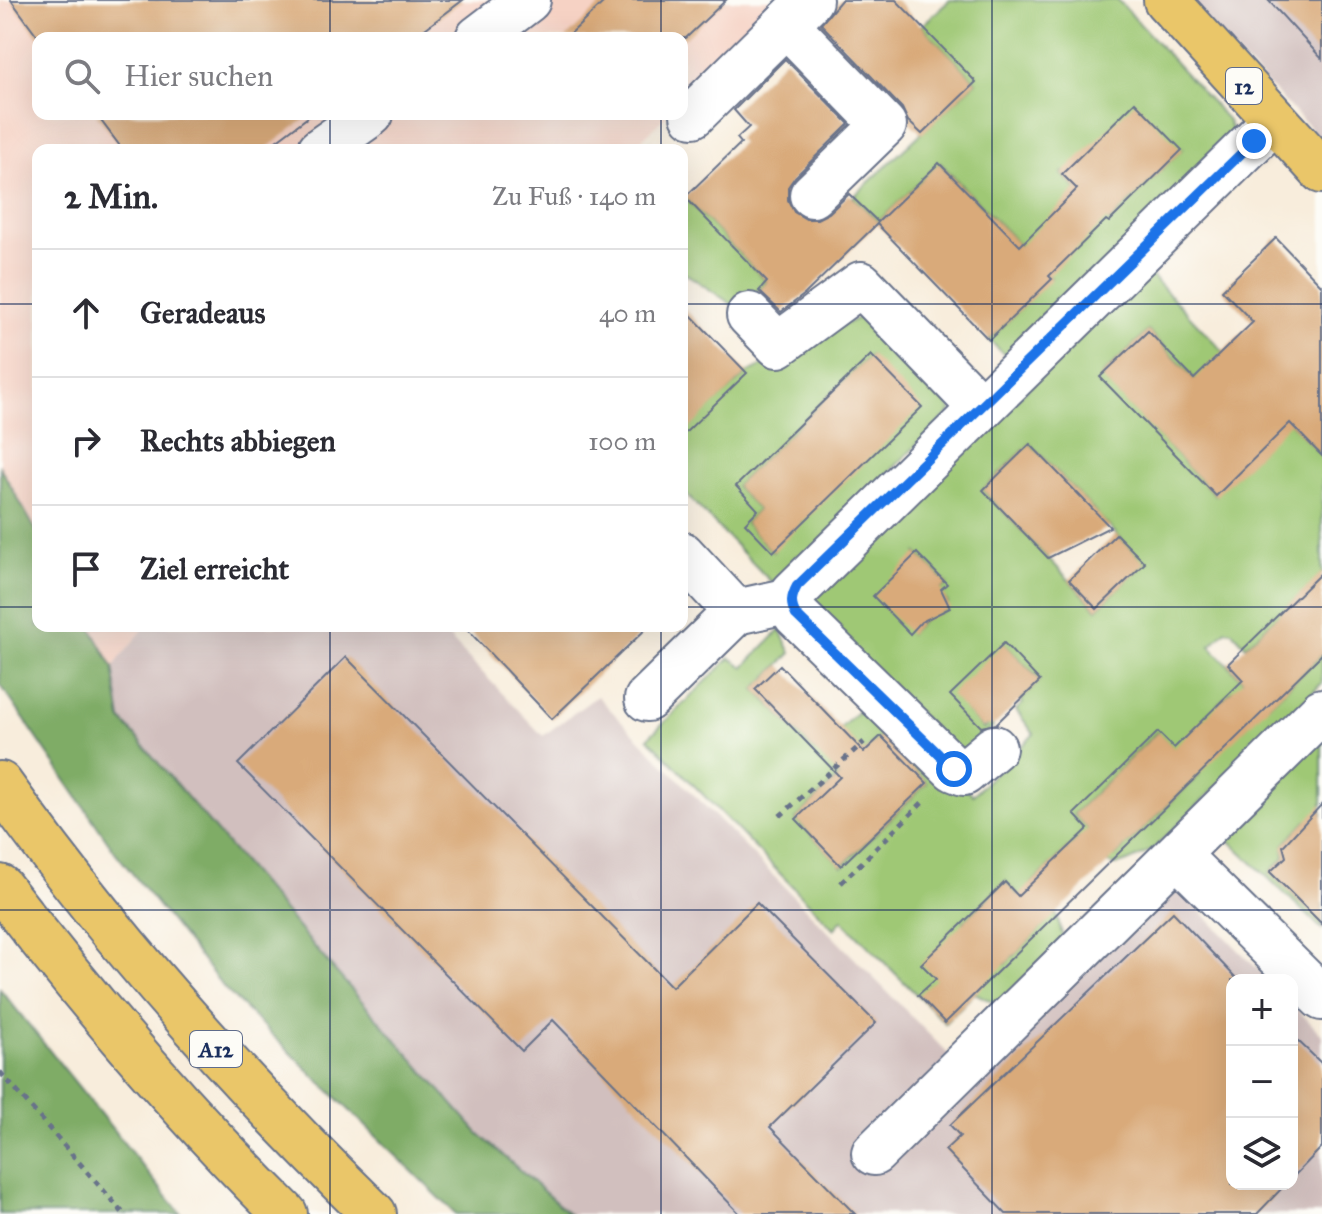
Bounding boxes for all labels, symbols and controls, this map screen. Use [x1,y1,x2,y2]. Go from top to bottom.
search box [32,32,688,120]
icon: search [60,54,104,98]
text: Hier suchen [124,58,273,94]
road number: 12 [1226,68,1262,104]
route end [1236,123,1272,159]
text: 2 Min. [64,176,158,217]
text: Zu Fuß · 140 m [492,180,656,212]
icon: ahead [64,291,108,335]
text: Geradeaus [140,295,266,331]
text: 40 m [599,297,656,329]
icon: right [64,419,108,463]
text: Rechts abbiegen [140,423,336,459]
text: 100 m [588,425,656,457]
icon: arrive [64,547,108,591]
text: Ziel erreicht [140,551,289,587]
route start [936,751,972,787]
map controls [1226,974,1298,1190]
button: + [1226,974,1298,1046]
road number: A12 [190,1031,242,1067]
button: − [1226,1046,1298,1118]
button: layers [1226,1118,1298,1190]

